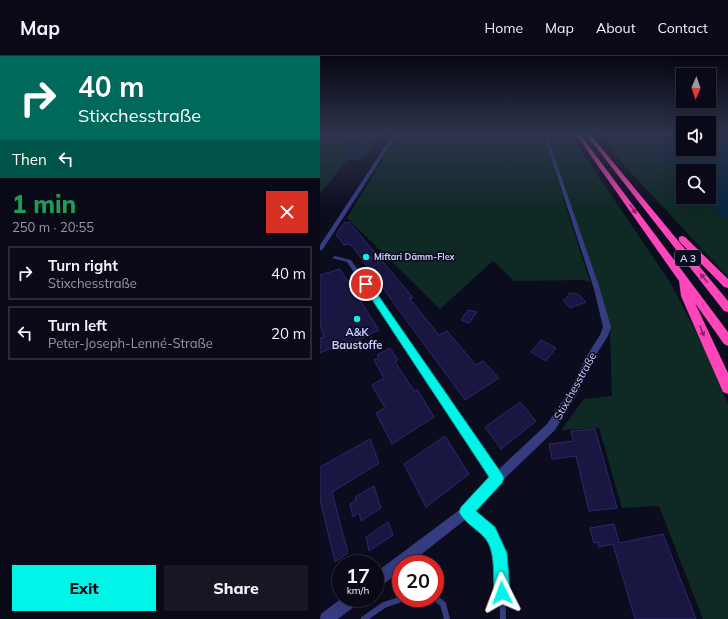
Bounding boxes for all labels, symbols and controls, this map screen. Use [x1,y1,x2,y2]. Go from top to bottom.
text: Map [20,16,60,40]
text: Home [484,19,523,37]
text: Map [545,19,574,37]
text: About [596,19,636,37]
text: Contact [658,19,708,37]
north arrow [676,68,716,108]
map controls [676,68,716,204]
text: 40 m [78,69,144,104]
icon: right [12,72,64,124]
text: Stixchesstraße [78,104,201,127]
button: sound [676,116,716,156]
icon: left [55,148,77,170]
text: Then [12,150,47,169]
button: search [676,164,716,204]
text: 1 min [12,189,76,219]
button: close [266,191,308,233]
one-way arrow [629,204,637,215]
text: 250 m · 20:55 [12,219,94,235]
road number: A 3 [675,250,701,266]
place label: Miftari Dämm-Flex [374,251,456,262]
marker: Miftari Dämm-Flex [361,252,371,262]
text: Turn right [48,256,118,275]
icon: right [14,262,36,284]
text: 40 m [271,264,306,283]
pin [349,267,383,301]
one-way arrow [699,272,708,283]
icon: arrive [355,273,377,295]
text: Stixchesstraße [48,275,137,291]
marker: A&K Baustoffe [352,314,362,324]
text: Turn left [48,316,107,335]
icon: left [14,322,36,344]
text: 20 m [271,324,306,343]
place label: A&K Baustoffe [332,325,382,352]
one-way arrow [699,326,705,337]
text: Peter-Joseph-Lenné-Straße [48,335,213,351]
street label: Stixchesstraße [551,350,599,422]
speed limit sign: 20 [392,555,444,607]
text: 17 [346,563,370,588]
button: Exit [12,565,156,611]
button: Share [164,565,308,611]
position arrow [481,572,523,614]
text: km/h [347,584,369,597]

